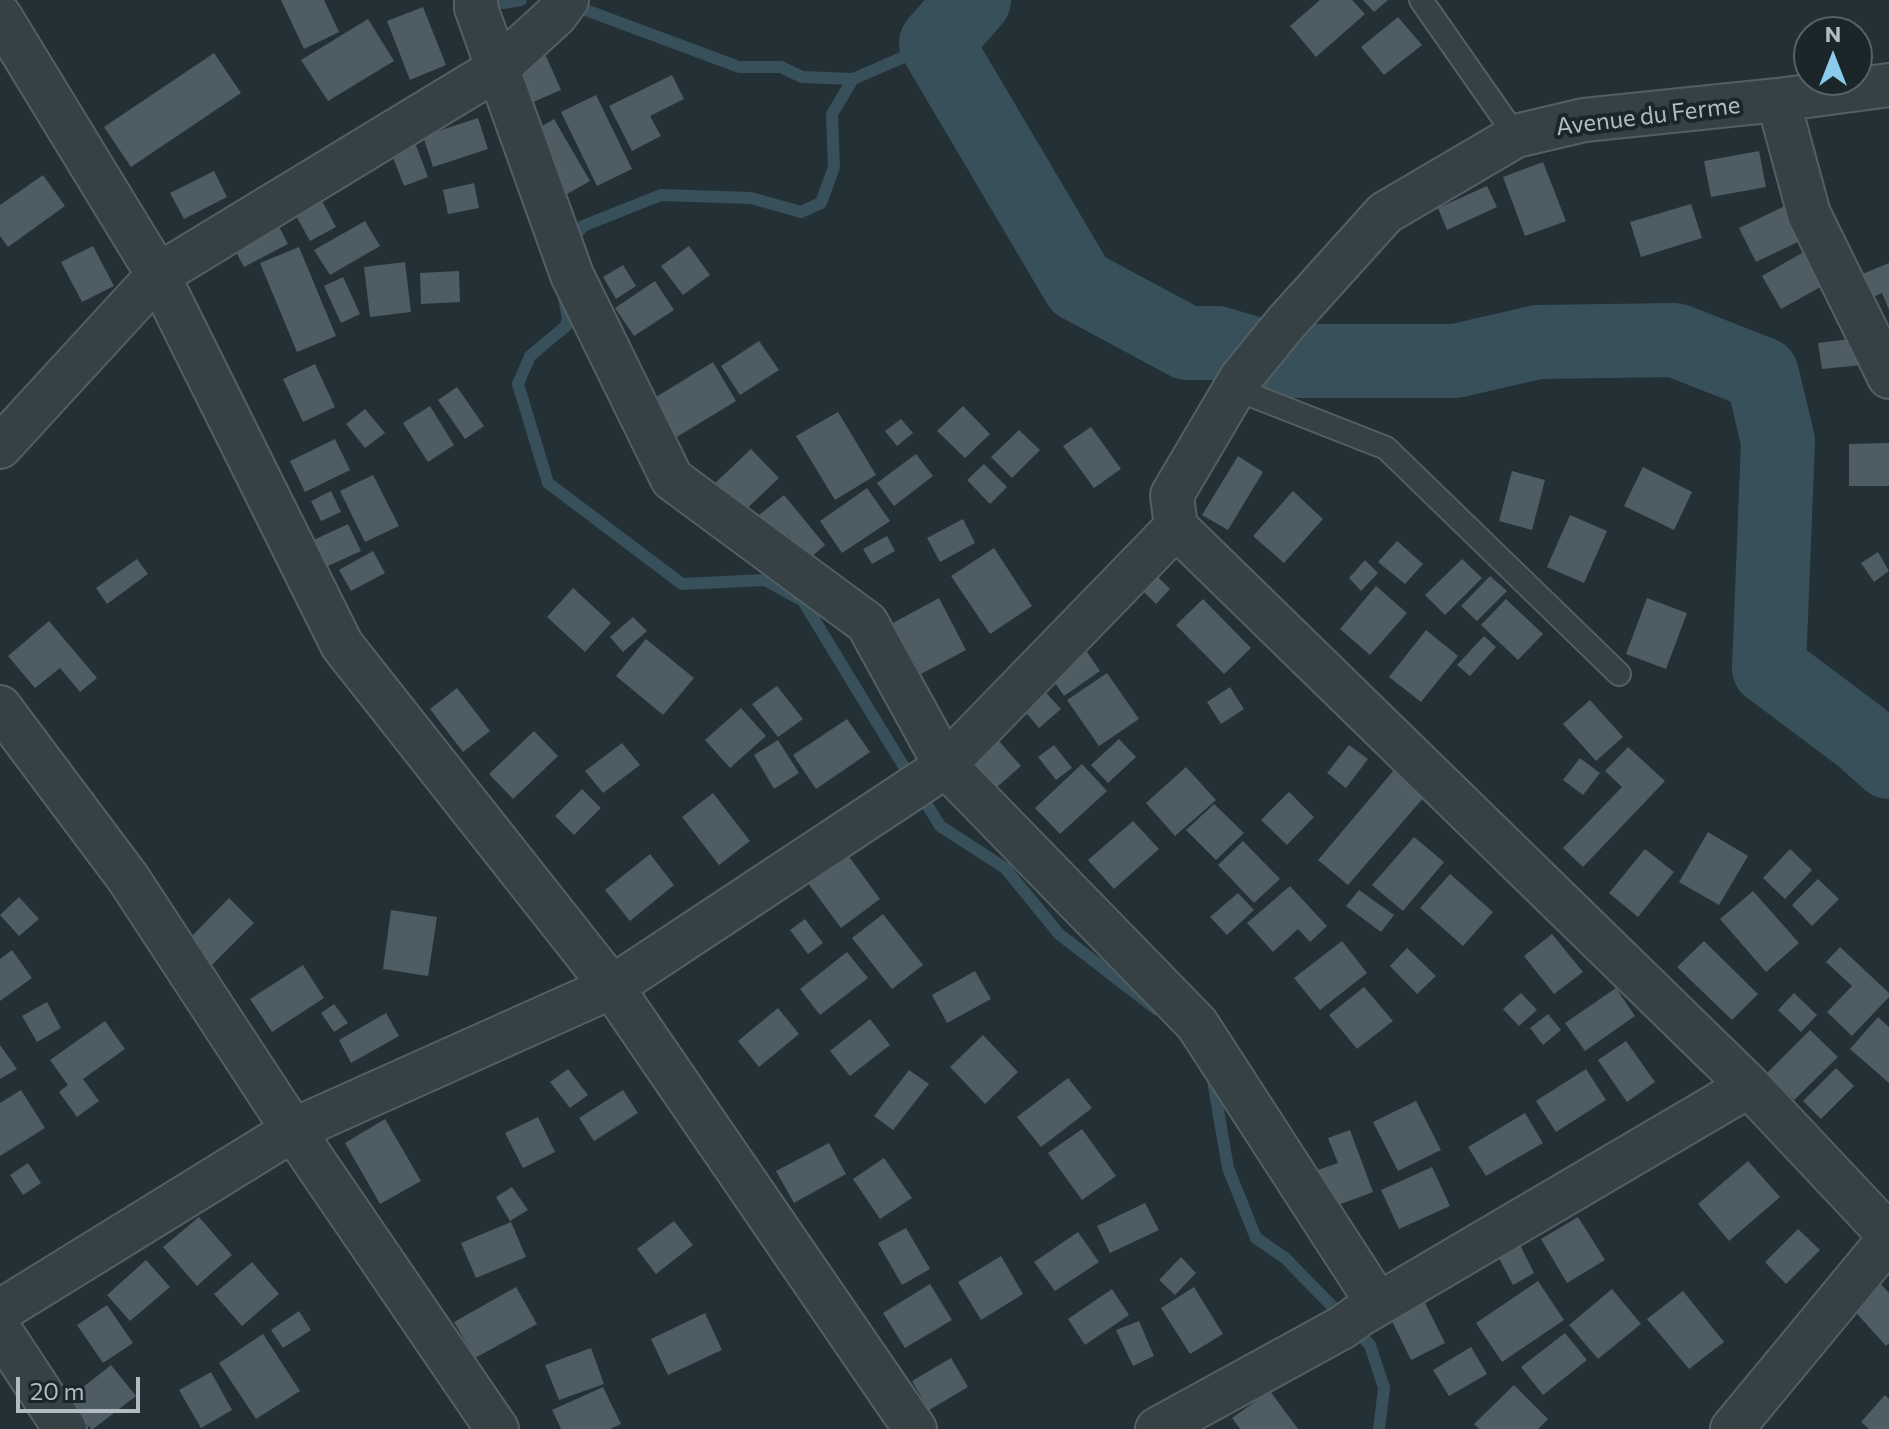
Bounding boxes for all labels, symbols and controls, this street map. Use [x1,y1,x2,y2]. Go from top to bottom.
north arrow [1793,16,1873,96]
text: N [1825,20,1841,47]
street label: Avenue du Ferme [1554,90,1742,142]
scale bar [20,1361,144,1411]
text: 20 m [30,1376,84,1405]

